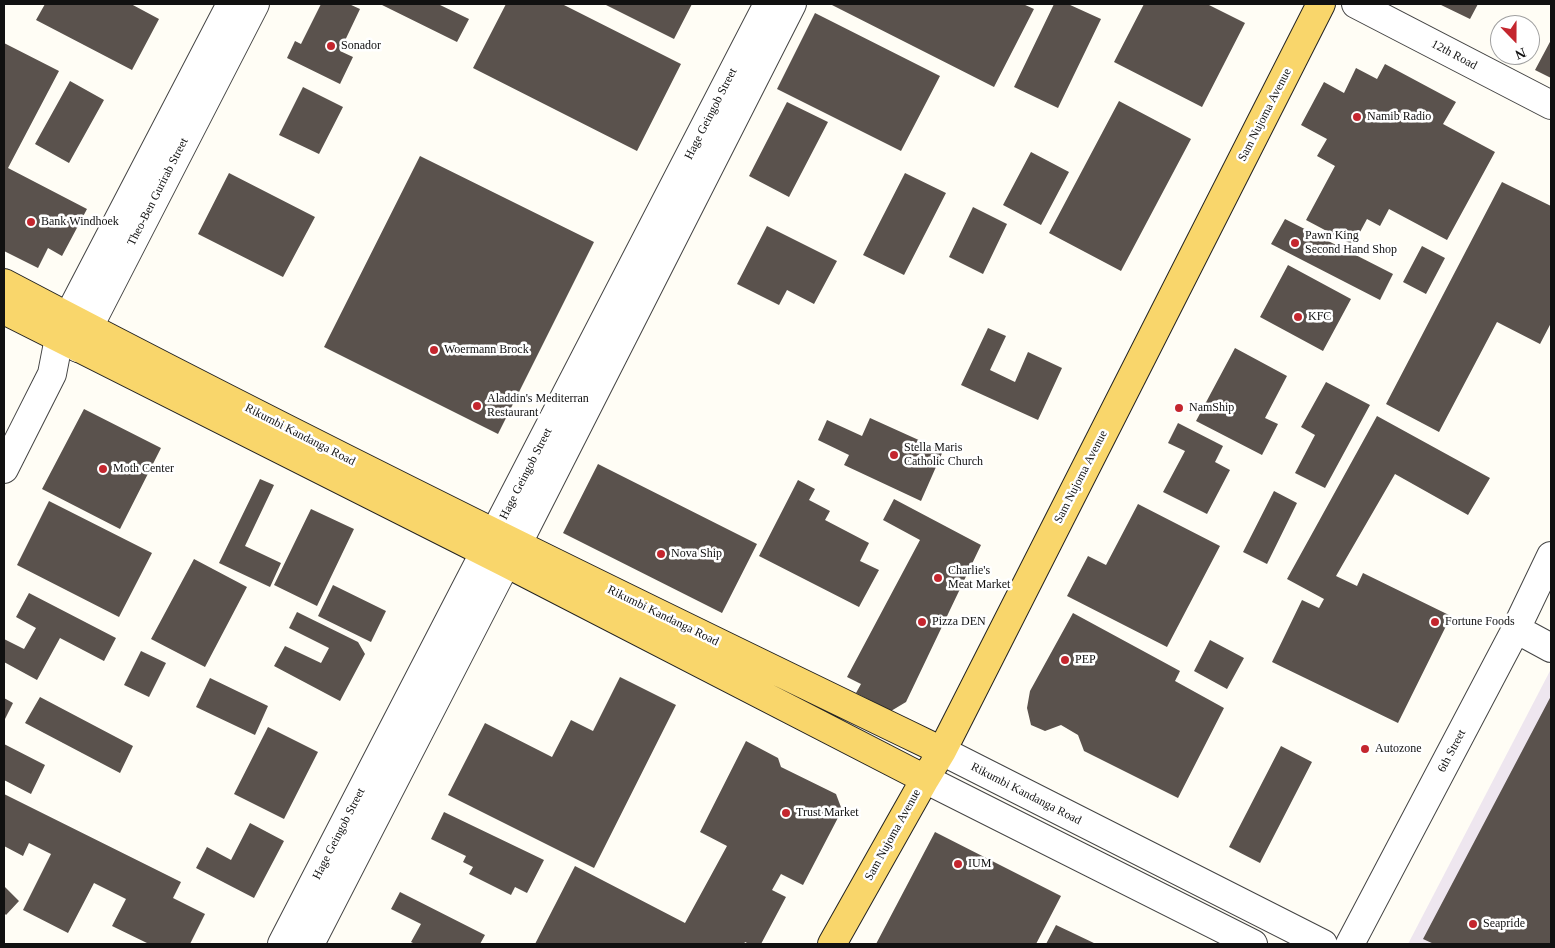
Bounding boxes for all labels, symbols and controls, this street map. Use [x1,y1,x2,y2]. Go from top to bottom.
north arrow [1490,15,1540,65]
street label: 12th Road [1429,37,1479,73]
place label: Sonador [341,39,381,53]
marker: Sonador [325,40,337,52]
text: N [1513,45,1528,62]
street label: Hage Geingob Street [682,66,740,162]
street label: Sam Nujoma Avenue [1235,66,1295,164]
place label: Namib Radio [1367,110,1431,124]
marker: Namib Radio [1351,111,1363,123]
street label: Theo-Ben Gurirab Street [125,136,191,248]
place label: Bank Windhoek [41,215,119,229]
marker: Bank Windhoek [25,216,37,228]
place label: Pawn King Second Hand Shop [1305,229,1397,257]
marker: Pawn King Second Hand Shop [1289,237,1301,249]
place label: KFC [1308,310,1331,324]
marker: KFC [1292,311,1304,323]
place label: Woermann Brock [444,343,529,357]
marker: Woermann Brock [428,344,440,356]
place label: Aladdin's Mediterran Restaurant [487,392,589,420]
marker: Aladdin's Mediterran Restaurant [471,400,483,412]
street label: Rikumbi Kandanga Road [242,401,358,469]
place label: NamShip [1189,401,1234,415]
marker: NamShip [1173,402,1185,414]
street label: Hage Geingob Street [497,426,555,522]
street label: Sam Nujoma Avenue [1051,428,1111,526]
place label: Stella Maris Catholic Church [904,441,983,469]
marker: Stella Maris Catholic Church [888,449,900,461]
place label: Moth Center [113,462,174,476]
marker: Moth Center [97,463,109,475]
place label: Nova Ship [671,547,722,561]
marker: Nova Ship [655,548,667,560]
place label: Charlie's Meat Market [948,564,1010,592]
marker: Charlie's Meat Market [932,572,944,584]
street label: Rikumbi Kandanga Road [605,583,721,649]
place label: Pizza DEN [932,615,986,629]
place label: Fortune Foods [1445,615,1515,629]
marker: Pizza DEN [916,616,928,628]
marker: Fortune Foods [1429,616,1441,628]
place label: PEP [1075,653,1096,667]
marker: PEP [1059,654,1071,666]
street label: 6th Street [1435,727,1469,775]
place label: Autozone [1375,742,1422,756]
marker: Autozone [1359,743,1371,755]
street label: Rikumbi Kandanga Road [968,760,1084,828]
street label: Hage Geingob Street [310,786,368,882]
street label: Sam Nujoma Avenue [862,787,924,883]
place label: Trust Market [796,806,859,820]
marker: Trust Market [780,807,792,819]
place label: IUM [968,857,991,871]
marker: IUM [952,858,964,870]
place label: Seapride [1483,917,1525,931]
marker: Seapride [1467,918,1479,930]

